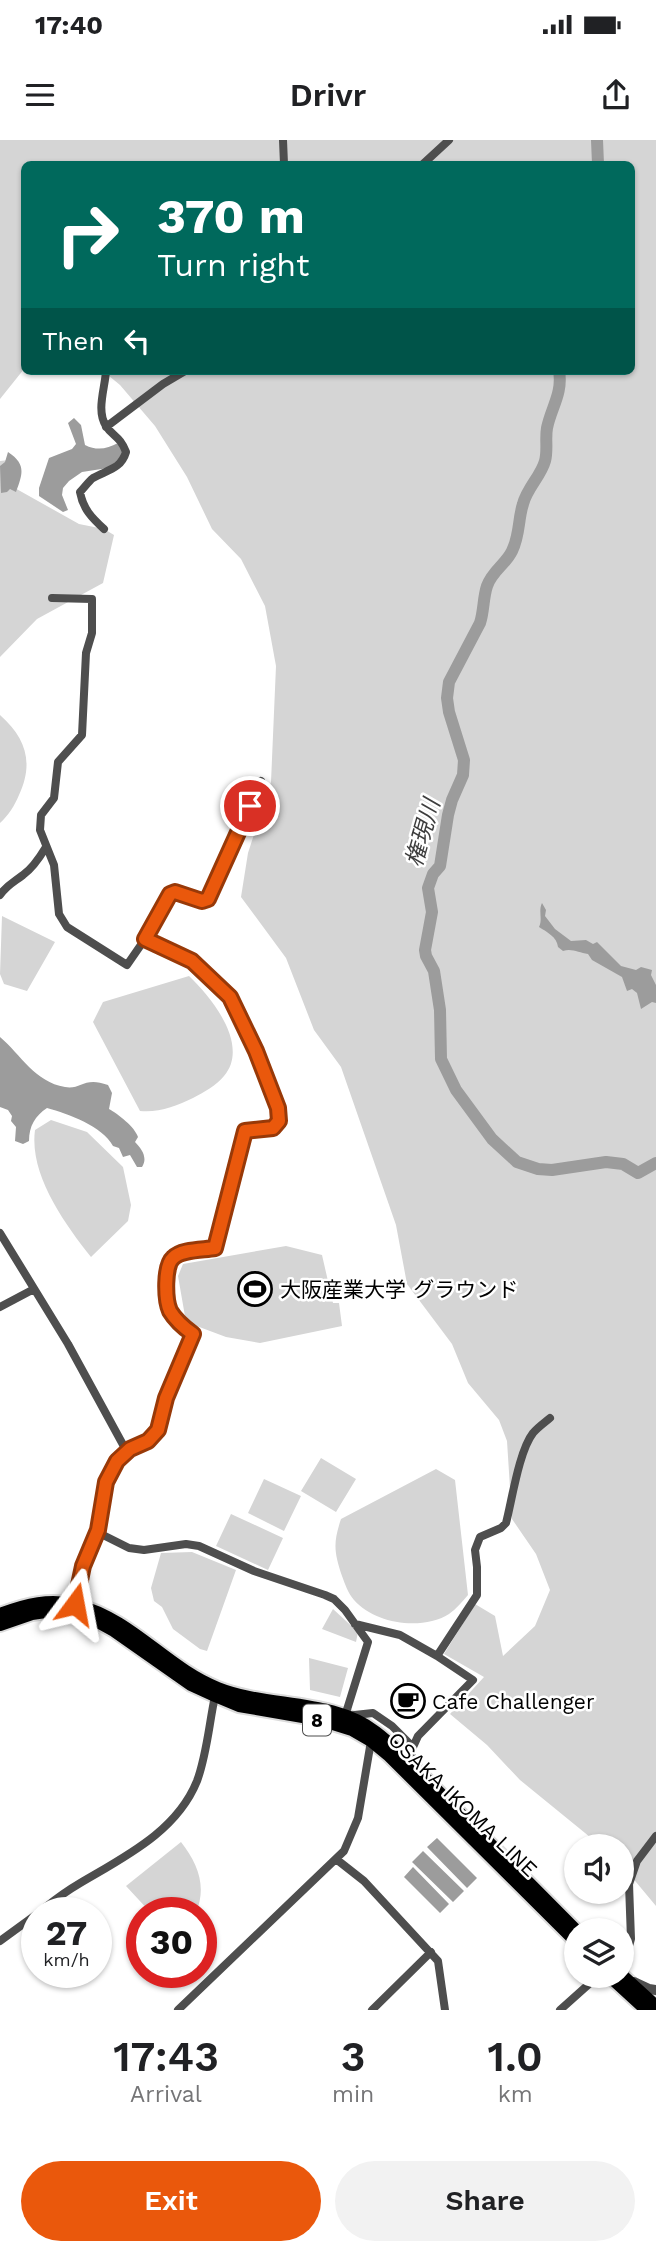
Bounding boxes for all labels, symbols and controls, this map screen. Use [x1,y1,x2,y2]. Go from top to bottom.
text: 17:40 [35,10,103,40]
icon: menu [21,76,59,114]
text: Drivr [290,76,366,114]
icon: share [597,76,635,114]
text: 370 m [157,187,305,245]
icon: right [42,189,133,280]
text: Turn right [157,246,309,284]
icon: left [118,322,156,360]
text: Then [42,326,104,356]
pin [220,776,280,836]
icon: arrive [231,787,269,825]
water label: 権現川 [401,793,446,870]
sports icon: 大阪産業大学 グラウンド [236,1270,274,1308]
place label: 大阪産業大学 グラウンド [280,1277,518,1302]
position arrow [38,1567,112,1641]
cafe icon: Cafe Challenger [389,1682,427,1720]
place label: Cafe Challenger [432,1689,595,1714]
road number: 8 [303,1704,331,1736]
street label: OSAKA IKOMA LINE [383,1726,543,1882]
map controls [564,1834,634,1988]
button: sound [564,1834,634,1904]
speed limit sign: 30 [126,1897,217,1988]
text: 27 [46,1912,87,1954]
button: layers [564,1918,634,1988]
text: km/h [43,1949,90,1970]
text: 17:43 [113,2032,219,2081]
text: 3 [341,2032,366,2081]
text: 1.0 [487,2032,543,2081]
text: Arrival [130,2081,202,2108]
text: min [332,2081,374,2108]
text: km [498,2081,533,2108]
button: Exit [21,2161,321,2241]
button: Share [335,2161,635,2241]

